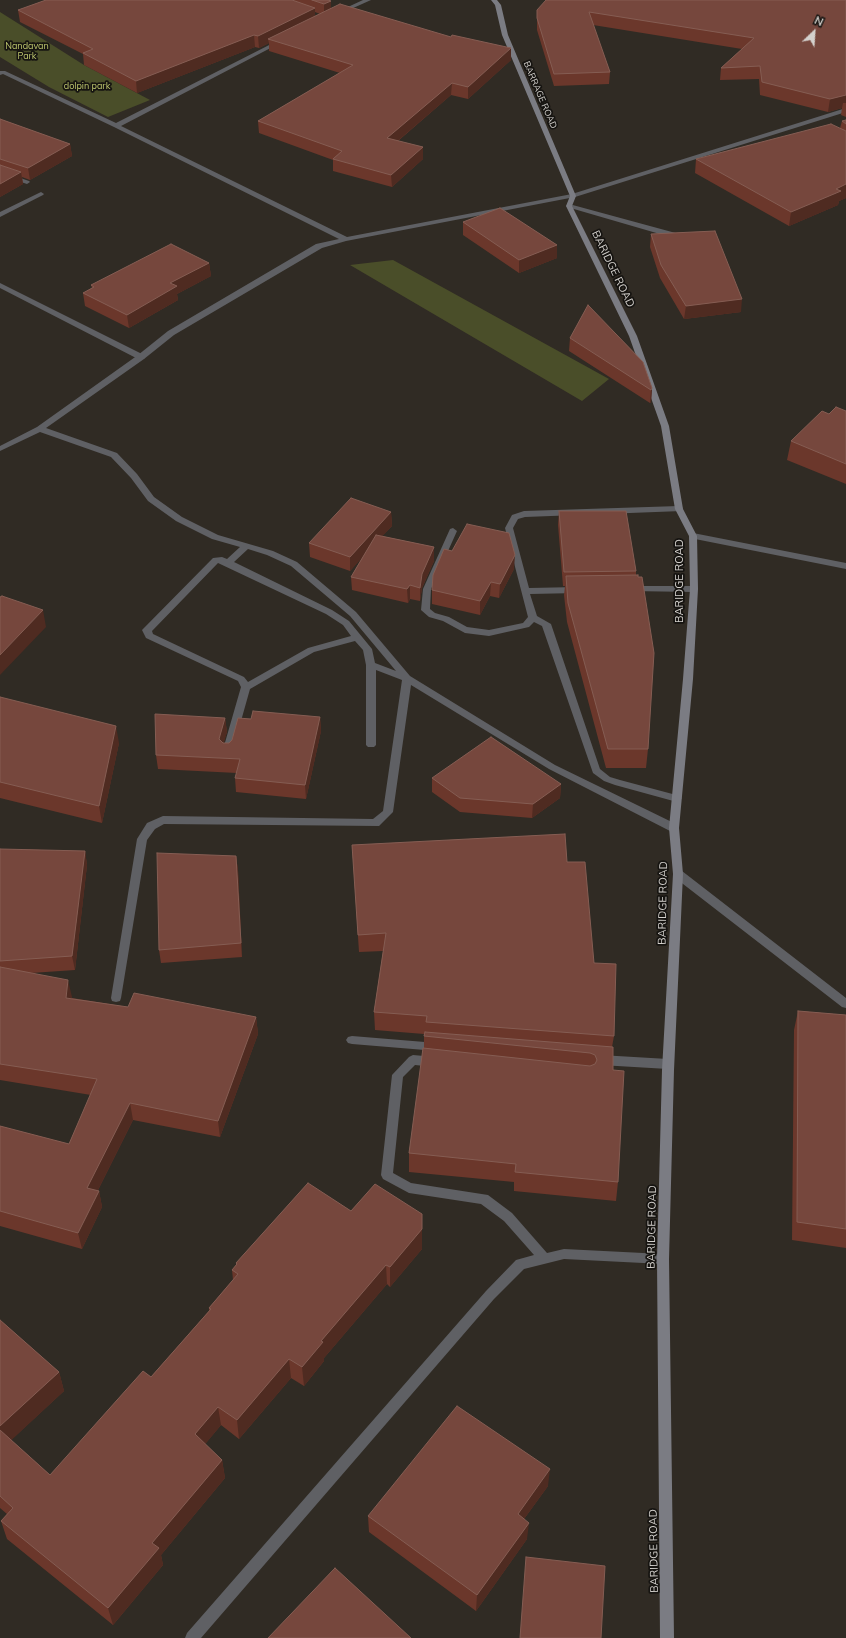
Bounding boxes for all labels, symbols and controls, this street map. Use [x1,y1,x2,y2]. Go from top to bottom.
north arrow [794,12,834,52]
text: N [812,13,826,29]
park label: Nandavan Park [5,41,49,62]
street label: BARRAGE ROAD [521,60,559,130]
park label: dolpin park [64,81,110,91]
street label: BARIDGE ROAD [589,228,637,310]
street label: BARIDGE ROAD [673,539,687,623]
street label: BARIDGE ROAD [656,861,670,945]
street label: BARIDGE ROAD [645,1185,659,1269]
street label: BARIDGE ROAD [647,1509,661,1593]

